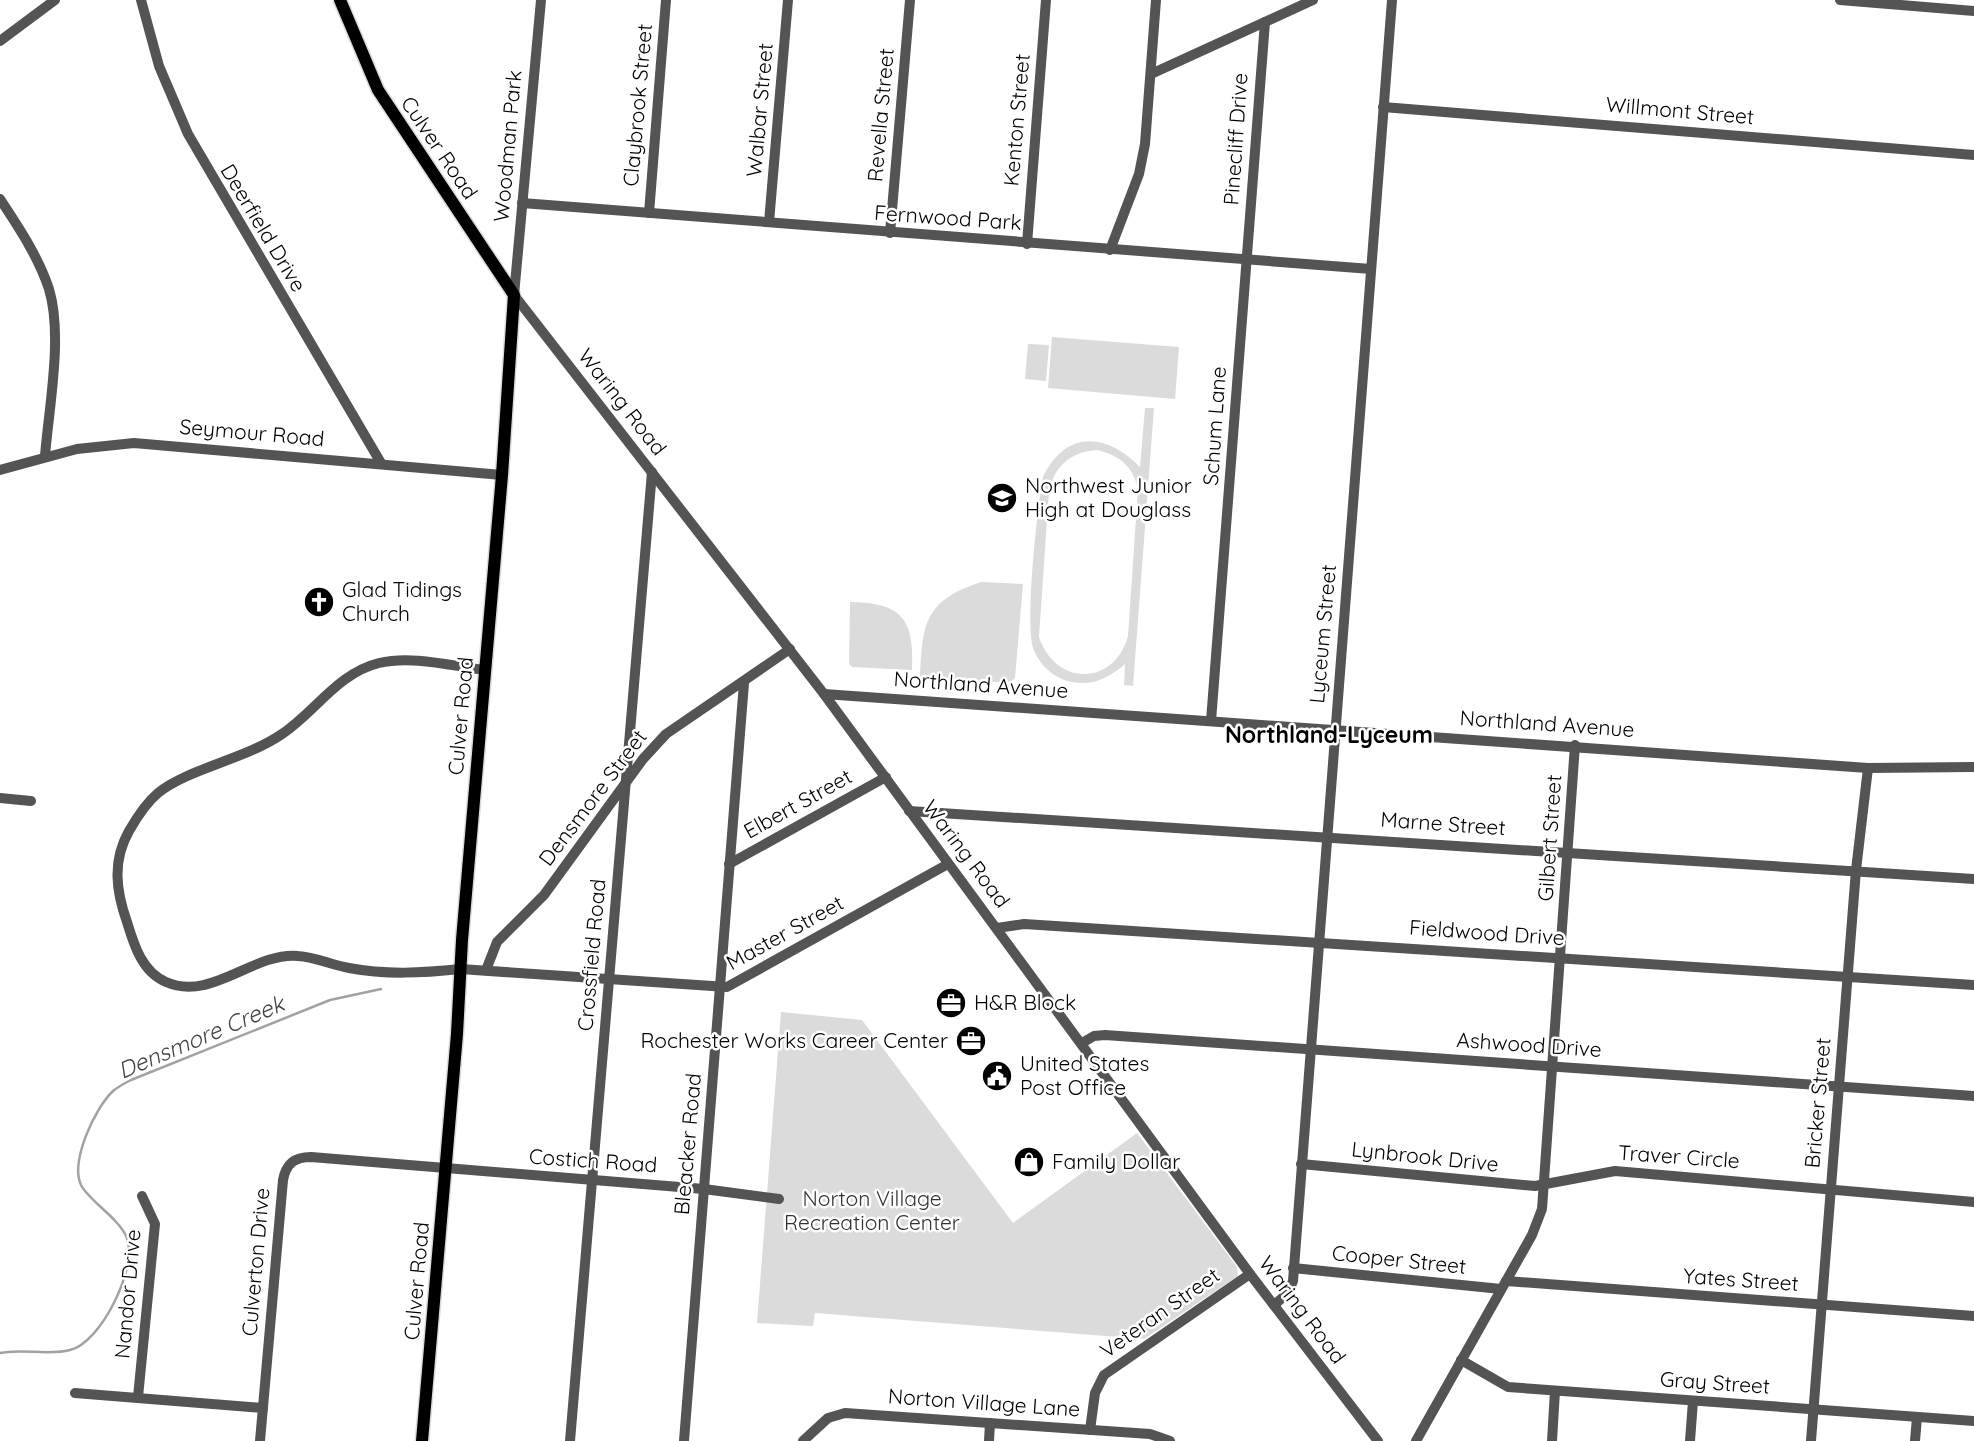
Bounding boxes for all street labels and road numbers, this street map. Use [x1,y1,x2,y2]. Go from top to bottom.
street label: Claybrook Street [617,22,657,187]
street label: Walbar Street [740,42,778,178]
street label: Revella Street [861,47,899,183]
street label: Kenton Street [997,53,1035,187]
street label: Woodman Park [487,69,527,223]
street label: Pinecliff Drive [1217,72,1253,206]
street label: Culver Road [396,91,484,204]
street label: Willmont Street [1605,91,1755,129]
street label: Deerfield Drive [215,159,312,296]
street label: Fernwood Park [873,199,1023,235]
street label: Waring Road [573,343,673,460]
street label: Schum Lane [1197,365,1231,486]
street label: Seymour Road [179,413,326,451]
street label: Lyceum Street [1303,563,1341,705]
street label: Culver Road [442,656,478,776]
street label: Northland Avenue [893,665,1069,703]
street label: Northland Avenue [1459,704,1635,742]
street label: Densmore Street [533,724,652,871]
street label: Elbert Street [739,763,856,844]
street label: Gilbert Street [1532,774,1566,902]
street label: Waring Road [918,794,1016,913]
street label: Marne Street [1380,806,1506,840]
street label: Crossfield Road [571,878,611,1032]
street label: Master Street [721,889,848,975]
street label: Fieldwood Drive [1408,914,1566,950]
street label: Ashwood Drive [1456,1026,1603,1062]
street label: Bricker Street [1798,1037,1836,1169]
street label: Bleacker Road [668,1072,706,1216]
street label: Lynbrook Drive [1350,1135,1500,1177]
street label: Traver Circle [1617,1139,1741,1173]
street label: Costich Road [528,1143,658,1177]
street label: Culverton Drive [236,1187,274,1337]
street label: Culver Road [398,1221,434,1341]
street label: Nandor Drive [108,1228,146,1360]
street label: Cooper Street [1331,1239,1468,1279]
street label: Waring Road [1254,1250,1352,1369]
street label: Veteran Street [1095,1261,1224,1363]
street label: Yates Street [1682,1262,1800,1296]
street label: Gray Street [1659,1365,1771,1399]
street label: Norton Village Lane [887,1382,1081,1422]

